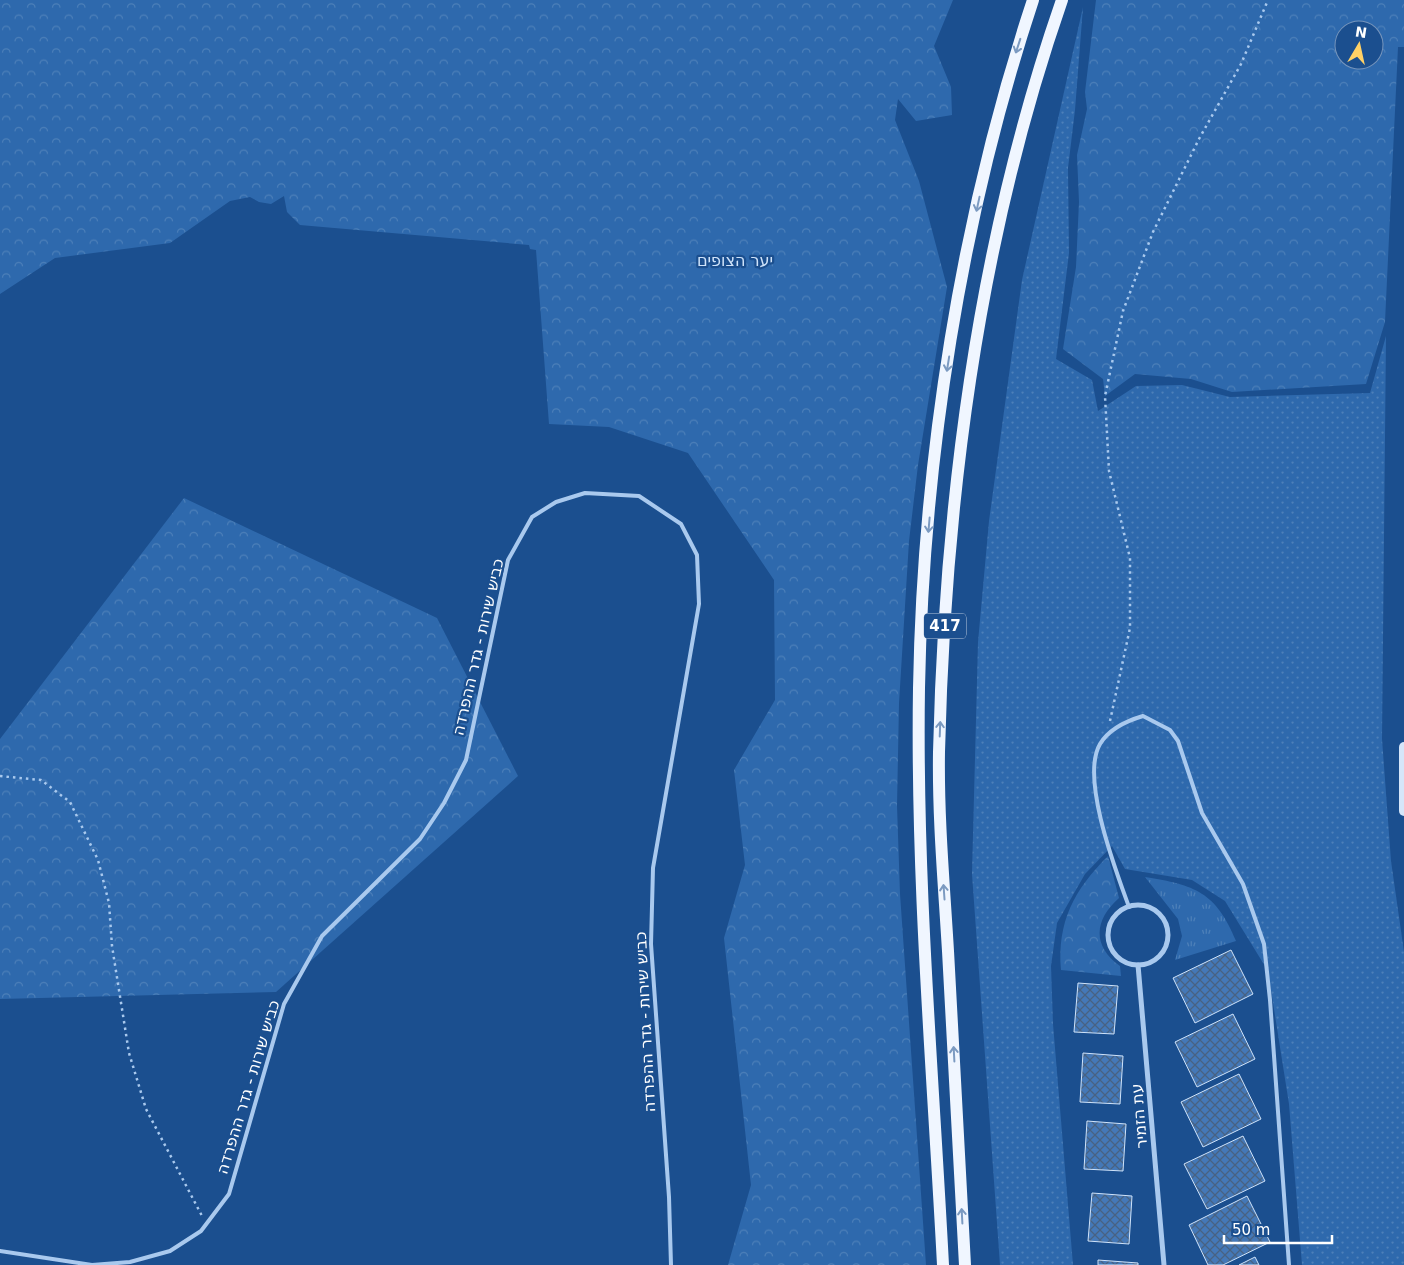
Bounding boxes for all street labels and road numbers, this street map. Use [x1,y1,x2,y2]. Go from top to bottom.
street label: כביש שירות - גדר ההפרדה [448,557,508,737]
road number: 417 [924,614,966,638]
street label: כביש שירות - גדר ההפרדה [631,931,659,1113]
street label: כביש שירות - גדר ההפרדה [212,998,284,1176]
street label: עת הזמיר [1127,1083,1151,1149]

